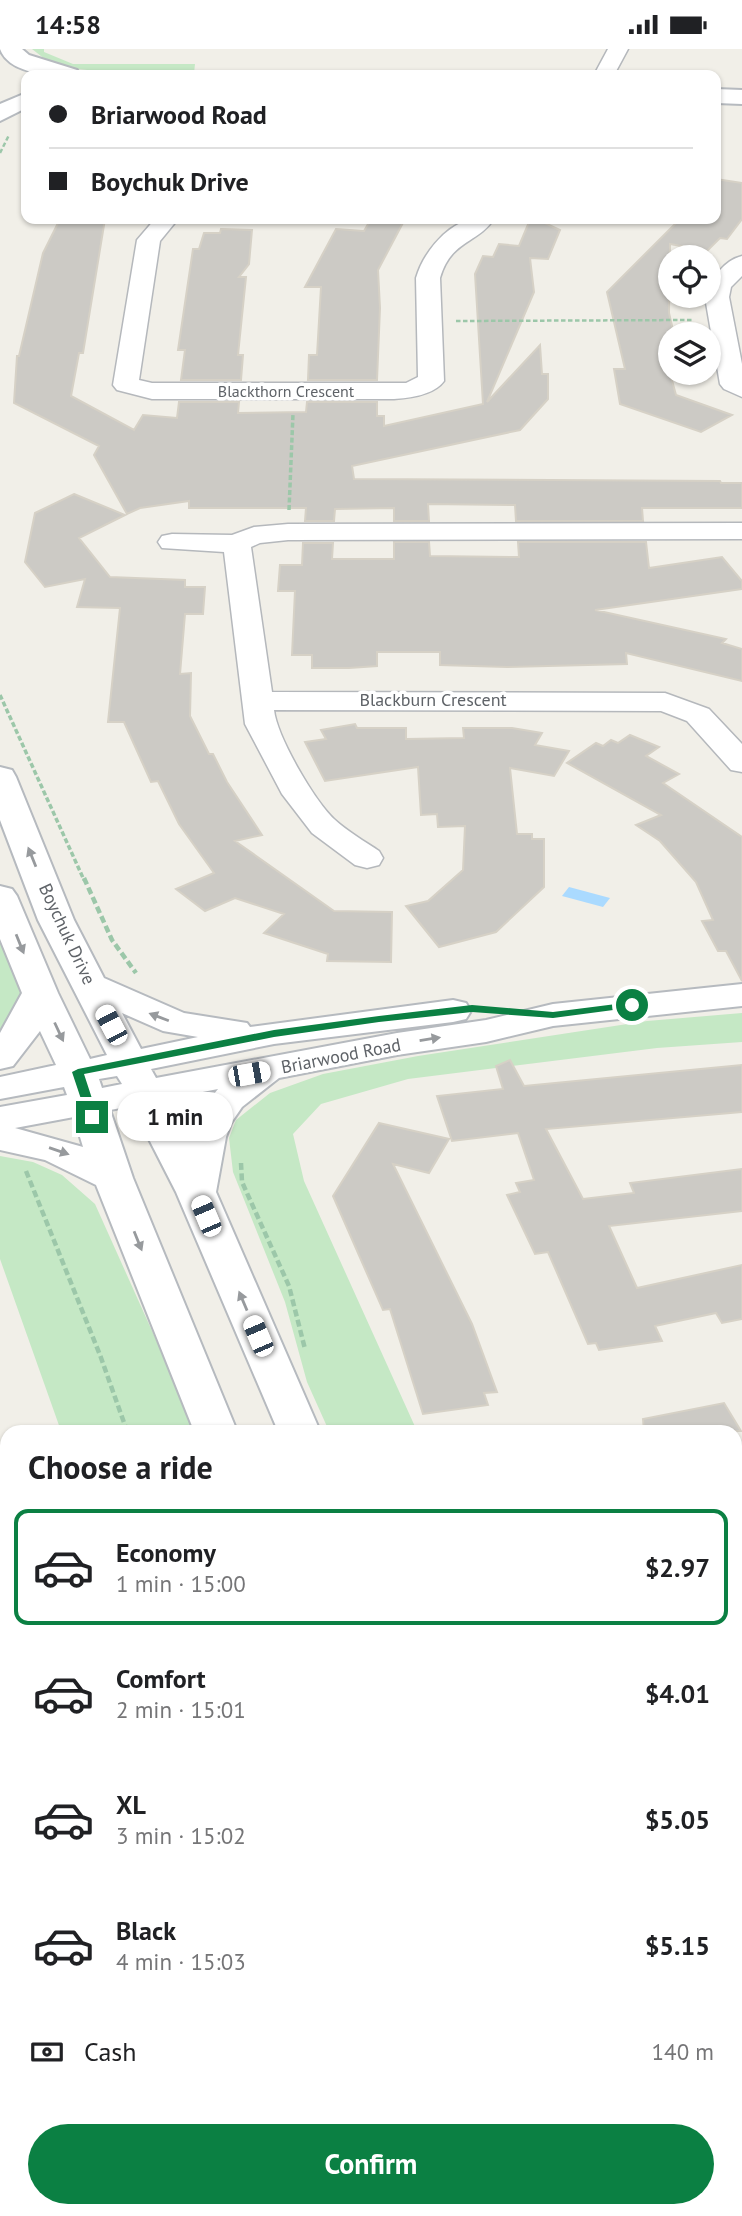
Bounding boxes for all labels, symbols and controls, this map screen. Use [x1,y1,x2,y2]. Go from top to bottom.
text: 14:58 [35,8,101,41]
text: Briarwood Road [91,98,267,131]
text: Boychuk Drive [91,165,249,198]
map controls [658,245,721,385]
button: locate [658,245,721,308]
button: layers [658,322,721,385]
street label: Blackthorn Crescent [218,381,355,401]
street label: Blackburn Crescent [359,688,507,711]
one-way arrow [26,847,37,868]
street label: Boychuk Drive [34,880,101,988]
one-way arrow [14,934,26,954]
route start [616,989,648,1021]
car [92,1002,131,1048]
one-way arrow [148,1011,169,1022]
one-way arrow [53,1022,65,1042]
street label: Briarwood Road [279,1033,403,1078]
one-way arrow [419,1033,441,1044]
car [227,1060,272,1088]
callout: 1 min [116,1093,232,1141]
route end [76,1101,108,1133]
text: 1 min [147,1102,203,1131]
one-way arrow [49,1146,70,1157]
car [189,1193,224,1239]
one-way arrow [133,1231,144,1252]
one-way arrow [237,1291,248,1312]
car [241,1313,276,1359]
text: Choose a ride [28,1446,213,1488]
icon: car [32,1536,95,1599]
text: Economy [116,1536,216,1569]
text: $2.97 [645,1551,710,1584]
text: 1 min · 15:00 [116,1569,246,1598]
icon: car [32,1662,95,1725]
text: Comfort [116,1662,206,1695]
text: $4.01 [645,1677,710,1710]
text: 2 min · 15:01 [116,1695,246,1724]
icon: car [32,1788,95,1851]
text: XL [116,1788,146,1821]
text: $5.05 [645,1803,710,1836]
text: 3 min · 15:02 [116,1821,246,1850]
icon: car [32,1914,95,1977]
text: Black [116,1914,176,1947]
text: $5.15 [645,1929,710,1962]
text: 4 min · 15:03 [116,1947,246,1976]
icon: cash [28,2033,66,2071]
text: Cash [84,2035,136,2068]
text: 140 m [652,2037,714,2066]
button: Confirm [28,2124,714,2204]

